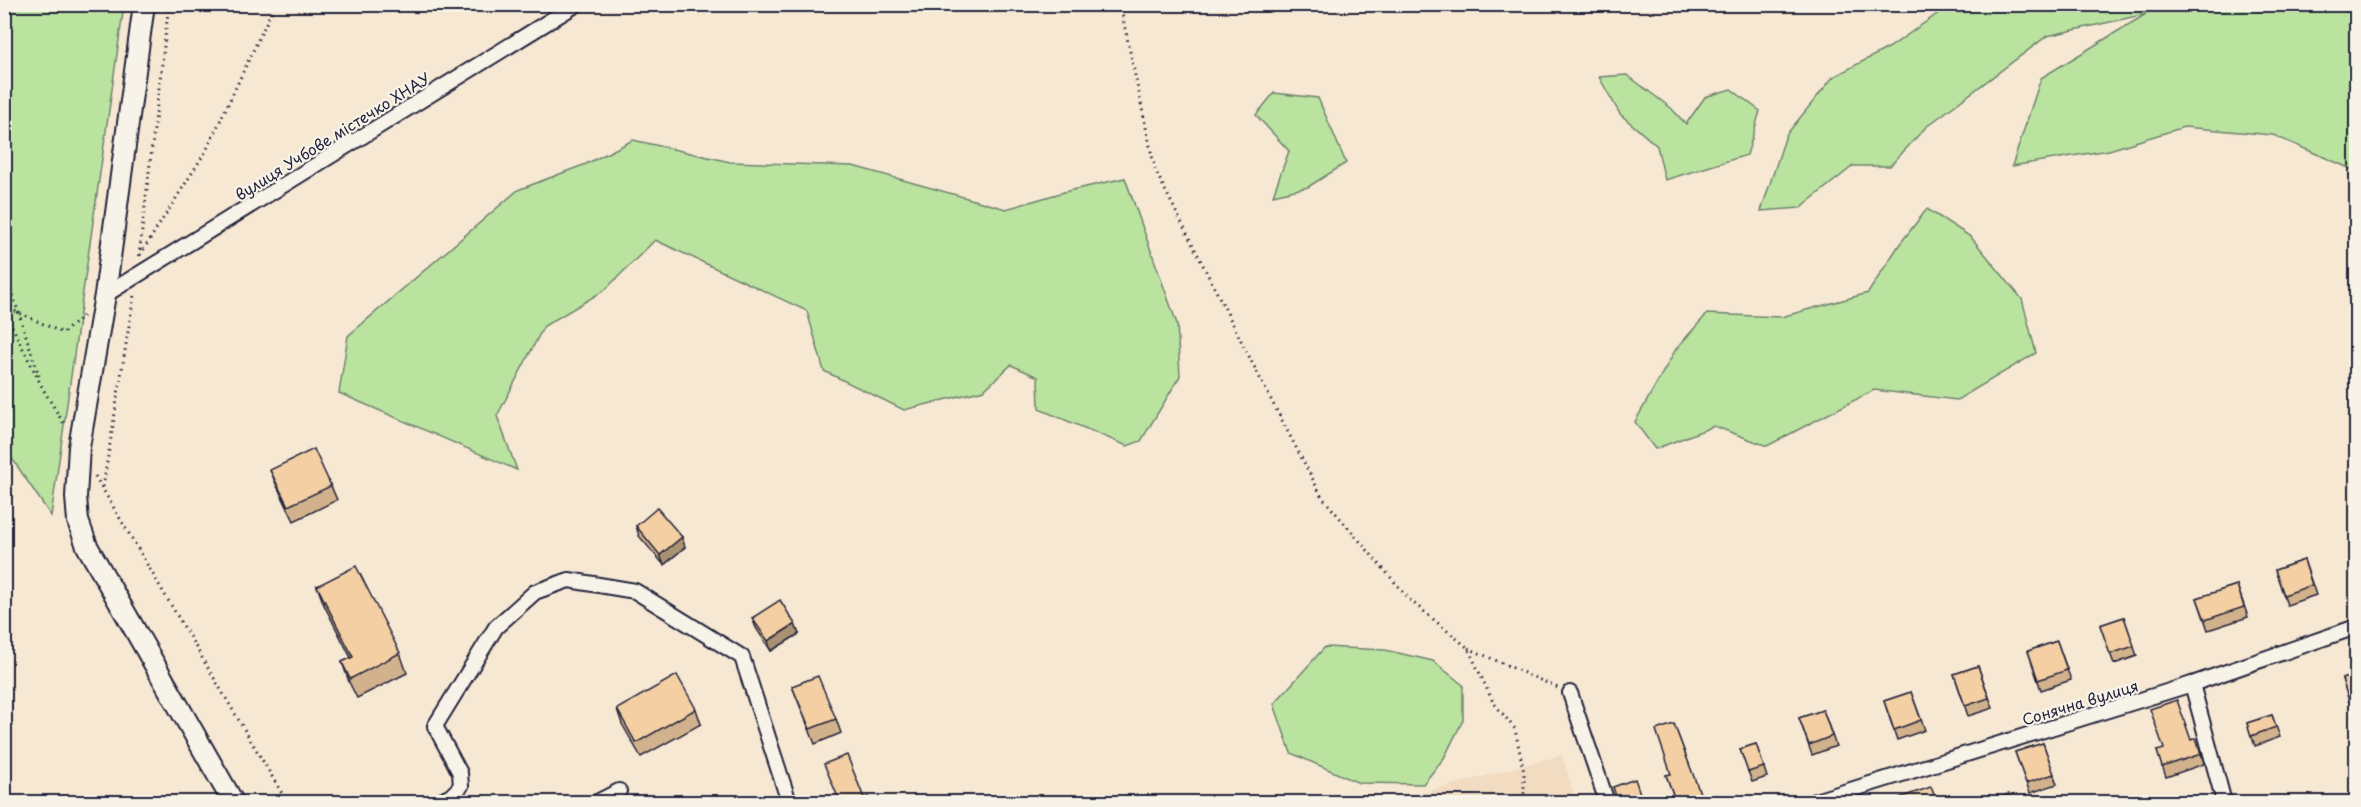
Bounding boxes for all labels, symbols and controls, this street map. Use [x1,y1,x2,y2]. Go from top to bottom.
street label: вулиця Учбове містечко ХНАУ [230,66,434,206]
street label: Сонячна вулиця [2019,673,2141,731]

